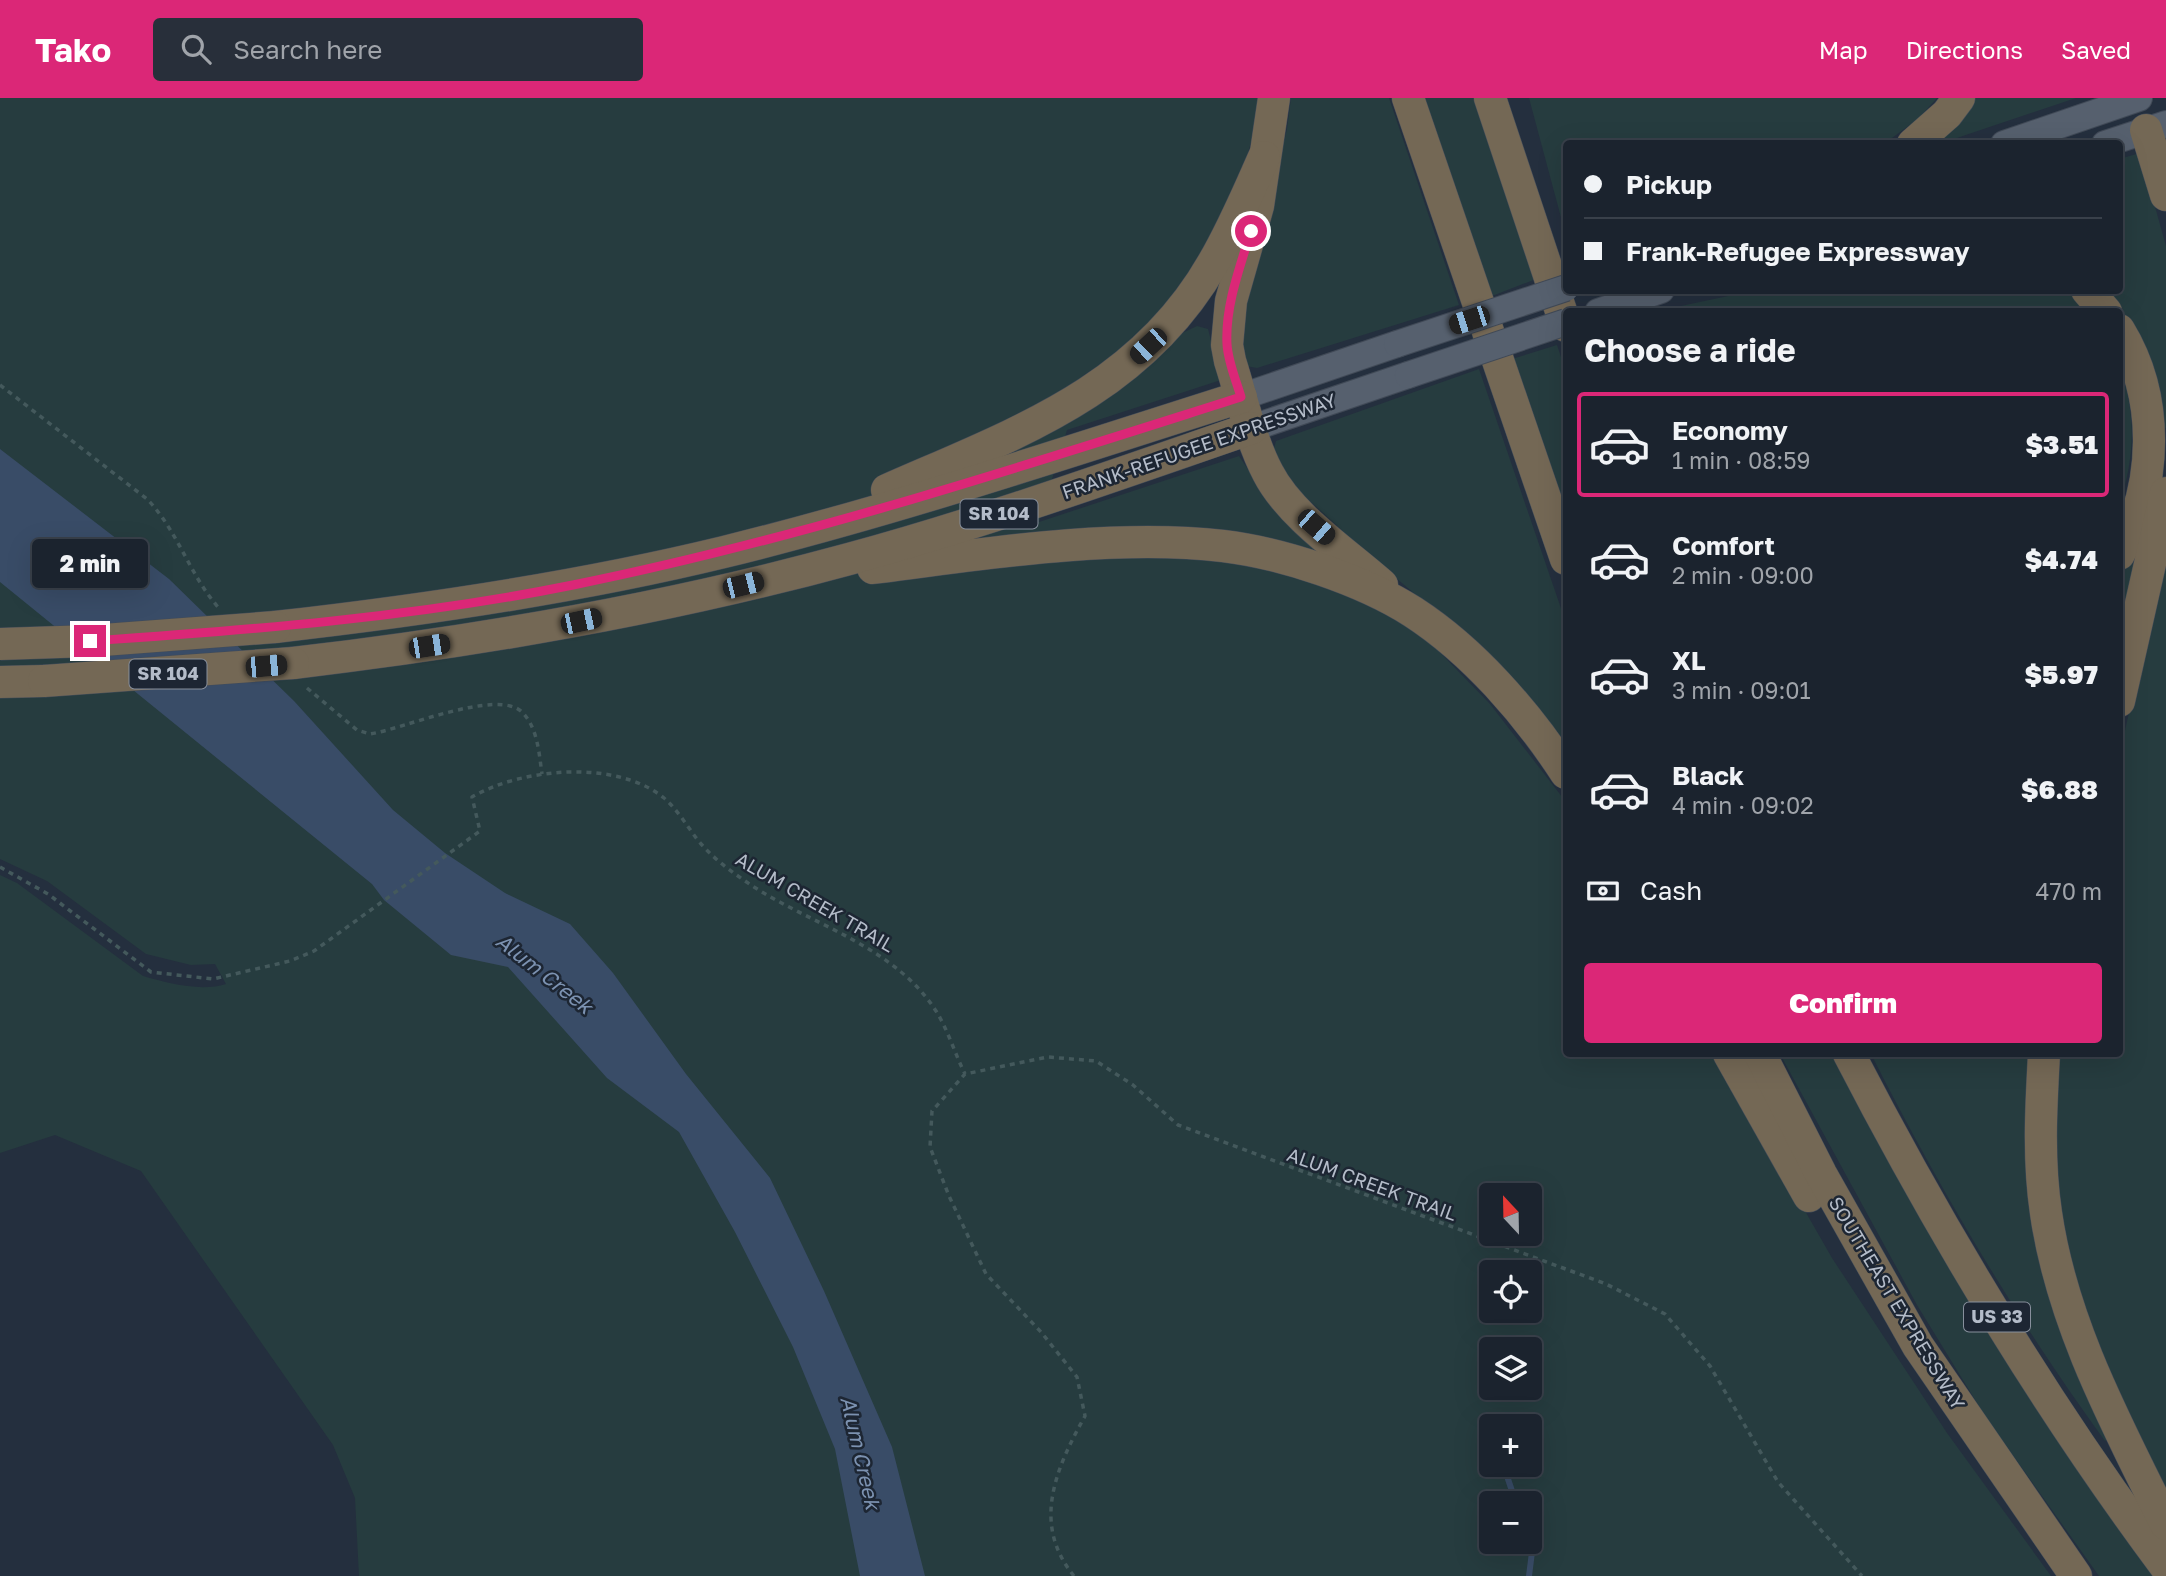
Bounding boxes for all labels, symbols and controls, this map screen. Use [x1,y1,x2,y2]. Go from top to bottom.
search box [153,18,643,81]
text: Tako [35,30,111,69]
icon: search [177,30,215,68]
text: Search here [233,34,382,65]
text: Map [1819,35,1868,64]
text: Directions [1906,35,2023,64]
text: Saved [2061,35,2131,64]
text: Pickup [1626,169,1712,200]
route start [1235,215,1267,247]
text: Frank-Refugee Expressway [1626,236,1970,267]
car [1446,304,1493,336]
car [1126,324,1171,368]
text: Choose a ride [1584,331,1796,369]
street label: FRANK-REFUGEE EXPRESSWAY [1059,388,1339,503]
icon: car [1588,413,1651,476]
text: Economy [1672,415,1788,446]
text: $3.51 [2026,429,2098,460]
text: 1 min · 08:59 [1672,446,1810,474]
road number: SR 104 [960,500,1038,528]
car [1294,505,1339,549]
icon: car [1588,528,1651,591]
text: Comfort [1672,530,1775,561]
callout: 2 min [32,540,148,588]
text: $4.74 [2025,544,2098,575]
text: 2 min [60,549,120,577]
text: 2 min · 09:00 [1672,561,1814,589]
car [721,570,766,600]
car [559,606,604,636]
route end [74,625,106,657]
car [407,632,452,660]
icon: car [1588,643,1651,706]
text: XL [1672,645,1706,676]
car [245,654,288,678]
text: $5.97 [2024,659,2098,690]
road number: SR 104 [130,660,206,688]
text: 3 min · 09:01 [1672,676,1811,704]
icon: car [1588,758,1651,821]
text: Black [1672,760,1744,791]
text: $6.88 [2021,774,2098,805]
text: 4 min · 09:02 [1672,791,1814,819]
street label: ALUM CREEK TRAIL [732,847,899,956]
icon: cash [1584,872,1622,910]
text: Cash [1640,875,1702,906]
text: 470 m [2035,877,2102,905]
water label: Alum Creek [491,927,600,1020]
button: Confirm [1584,963,2102,1043]
street label: ALUM CREEK TRAIL [1284,1142,1460,1225]
north arrow [1479,1183,1542,1246]
map controls [1479,1183,1542,1554]
street label: SOUTHEAST EXPRESSWAY [1825,1192,1970,1413]
button: locate [1479,1260,1542,1323]
road number: US 33 [1964,1302,2030,1332]
button: layers [1479,1337,1542,1400]
water label: Alum Creek [835,1394,887,1514]
button: + [1479,1414,1542,1477]
button: − [1479,1491,1542,1554]

